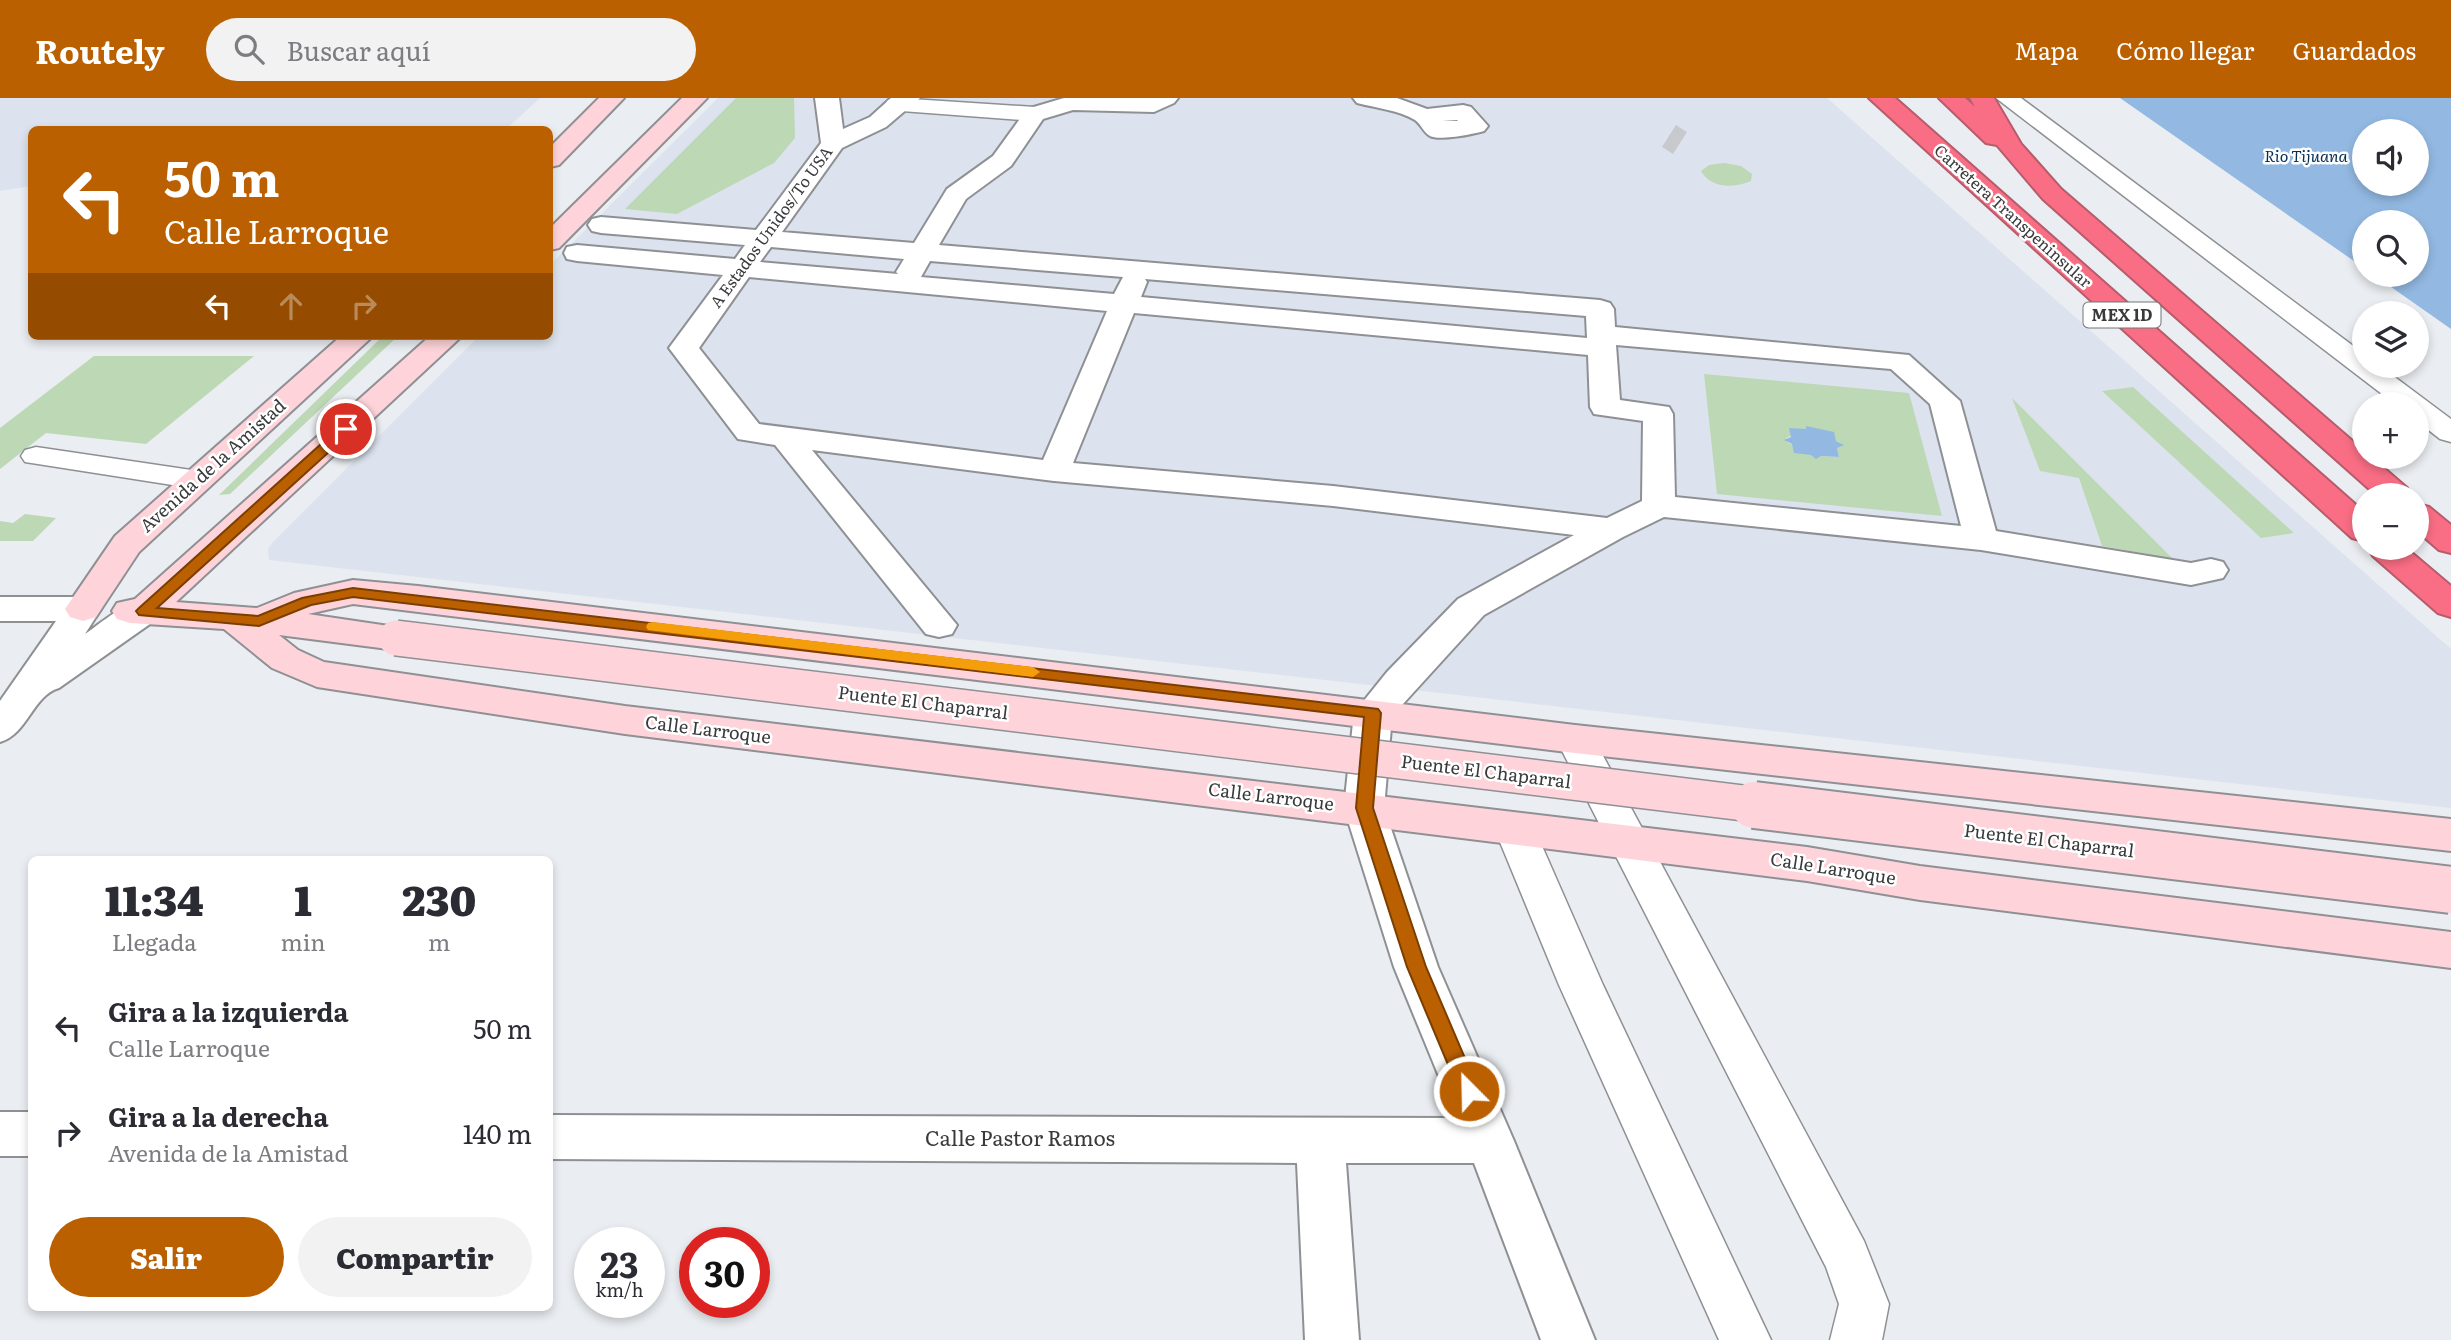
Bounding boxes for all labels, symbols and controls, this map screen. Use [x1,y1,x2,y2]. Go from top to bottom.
search box [206,18,696,81]
text: Routely [35,25,164,74]
icon: search [230,30,268,68]
text: Buscar aquí [286,30,430,69]
text: Mapa [2014,32,2078,67]
text: Cómo llegar [2116,32,2254,67]
text: Guardados [2292,32,2416,67]
map controls [2352,119,2429,560]
button: sound [2352,119,2429,196]
street label: Carretera Transpeninsular [1930,138,2098,293]
text: 50 m [164,139,280,212]
street label: A Estados Unidos/To USA [703,140,837,312]
water label: Rio Tijuana [2264,143,2349,167]
icon: left [49,154,140,245]
text: Calle Larroque [164,206,389,254]
button: search [2352,210,2429,287]
icon: left [199,287,237,325]
icon: ahead [272,287,310,325]
icon: right [345,287,383,325]
button: layers [2352,301,2429,378]
road number: MEX 1D [2084,302,2160,328]
street label: Avenida de la Amistad [133,392,291,538]
button: + [2352,392,2429,469]
pin [316,399,376,459]
icon: arrive [327,410,365,448]
button: − [2352,483,2429,560]
street label: Puente El Chaparral [837,678,1010,725]
street label: Calle Larroque [644,707,773,750]
street label: Puente El Chaparral [1400,747,1573,794]
street label: Calle Larroque [1207,774,1336,817]
street label: Puente El Chaparral [1963,816,2136,863]
street label: Calle Larroque [1769,844,1898,891]
text: 11:34 [105,867,204,929]
text: 1 [294,867,312,929]
text: 230 [402,867,476,929]
text: Llegada [112,924,197,958]
text: min [280,924,326,958]
text: m [428,924,450,958]
text: Gira a la izquierda [108,991,349,1030]
text: 50 m [473,1008,532,1047]
icon: left [49,1009,87,1047]
text: Calle Larroque [108,1030,270,1064]
position arrow [1432,1054,1506,1128]
text: Gira a la derecha [108,1096,328,1135]
text: 140 m [463,1113,532,1152]
icon: right [49,1114,87,1152]
street label: Calle Pastor Ramos [925,1121,1115,1152]
text: Avenida de la Amistad [108,1135,349,1169]
button: Salir [49,1217,284,1297]
button: Compartir [298,1217,532,1297]
speed limit sign: 30 [679,1227,770,1318]
text: 23 [600,1237,639,1289]
text: km/h [596,1276,643,1303]

